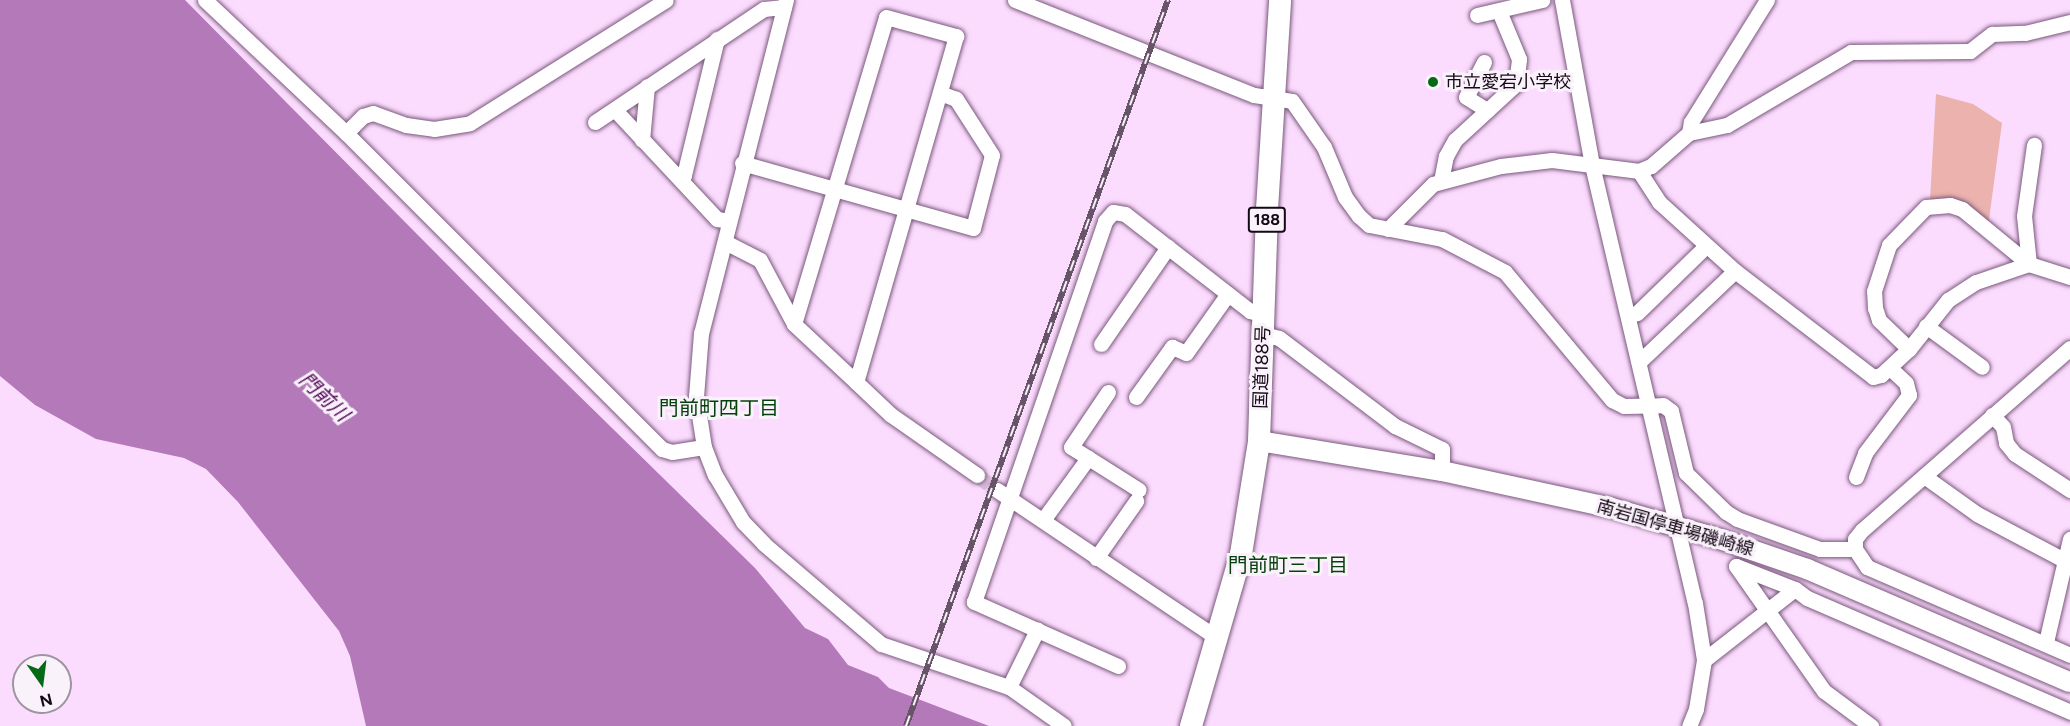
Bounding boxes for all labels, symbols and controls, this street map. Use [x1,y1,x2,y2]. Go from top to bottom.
place label: 市立愛宕小学校 [1445,71,1571,93]
marker: 市立愛宕小学校 [1426,75,1440,89]
road number: 188 [1248,207,1286,233]
street label: 国道188号 [1250,325,1274,409]
water label: 門前川 [294,368,354,426]
district label: 門前町四丁目 [659,396,779,420]
street label: 南岩国停車場磯崎線 [1594,495,1756,561]
district label: 門前町三丁目 [1228,553,1348,577]
north arrow [12,654,72,714]
text: N [38,689,54,711]

